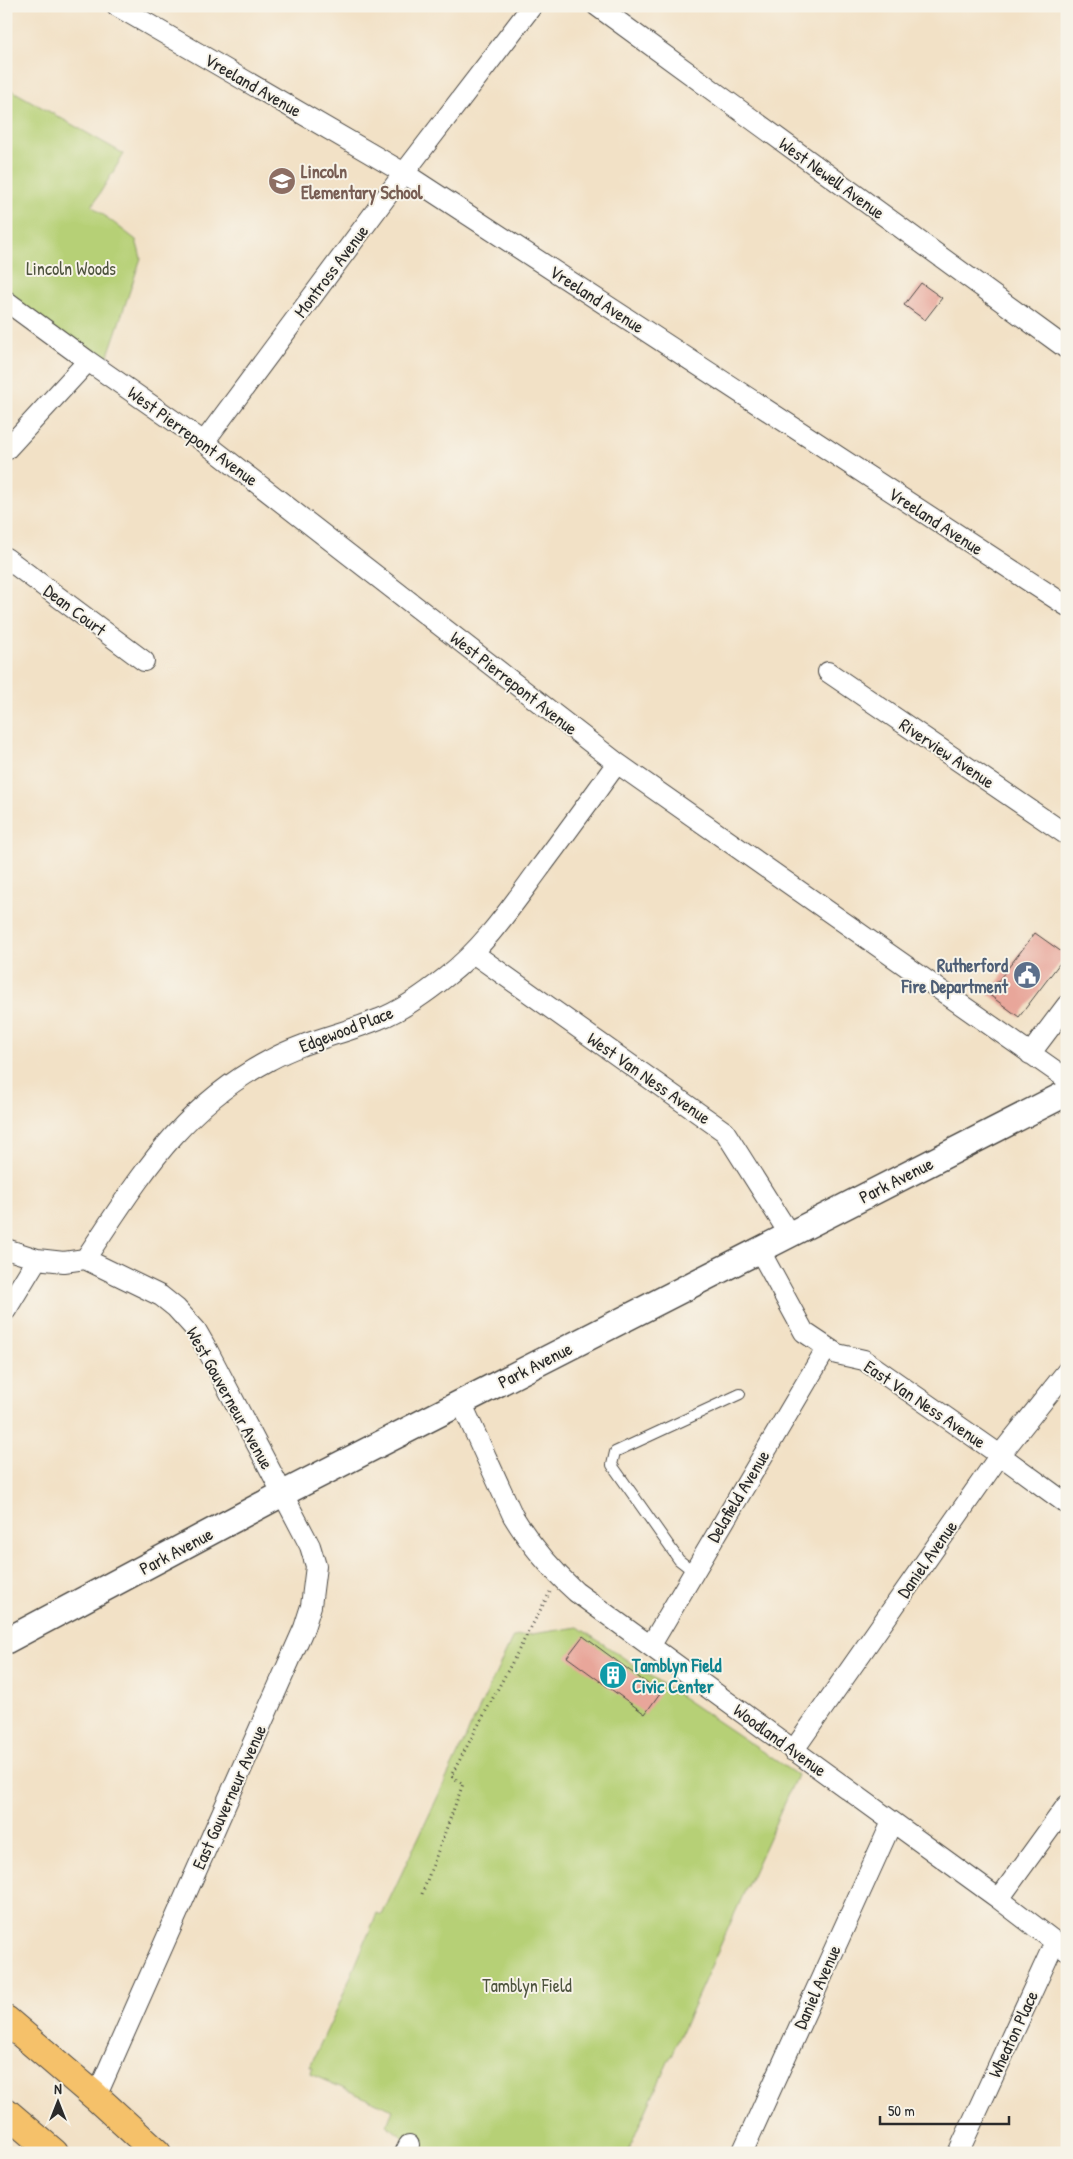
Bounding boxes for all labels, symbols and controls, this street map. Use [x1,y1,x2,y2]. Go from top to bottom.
street label: Vreeland Avenue [200,47,306,123]
street label: West Newell Avenue [774,131,890,225]
place label: Lincoln Elementary School [301,159,424,206]
school or university icon: Lincoln Elementary School [267,166,297,196]
street label: Montross Avenue [288,220,374,322]
park label: Lincoln Woods [26,256,116,281]
street label: Vreeland Avenue [545,259,649,339]
street label: West Pierrepont Avenue [123,380,263,492]
street label: Vreeland Avenue [884,481,988,561]
street label: Dean Court [39,578,112,642]
street label: West Pierrepont Avenue [445,625,583,741]
street label: Riverview Avenue [894,712,1000,794]
place label: Rutherford Fire Department [901,953,1009,1000]
public building icon: Rutherford Fire Department [1012,960,1042,990]
street label: Edgewood Place [295,1000,397,1058]
street label: West Van Ness Avenue [582,1026,716,1130]
street label: Park Avenue [855,1151,937,1209]
street label: West Gouverneur Avenue [180,1322,280,1474]
street label: Park Avenue [494,1336,576,1394]
street label: East Van Ness Avenue [859,1354,991,1454]
street label: Delafield Avenue [701,1445,775,1547]
street label: Daniel Avenue [891,1515,963,1603]
street label: Park Avenue [135,1521,217,1581]
place label: Tamblyn Field Civic Center [631,1653,722,1699]
building icon: Tamblyn Field Civic Center [598,1660,628,1690]
street label: Woodland Avenue [728,1698,832,1782]
street label: East Gouverneur Avenue [186,1721,272,1873]
street label: Daniel Avenue [787,1941,847,2033]
park label: Tamblyn Field [482,1973,572,1998]
street label: Wheaton Place [982,1986,1044,2082]
north arrow [32,2076,82,2126]
text: N [54,2079,62,2098]
scale bar [880,2094,1009,2126]
text: 50 m [888,2100,915,2121]

